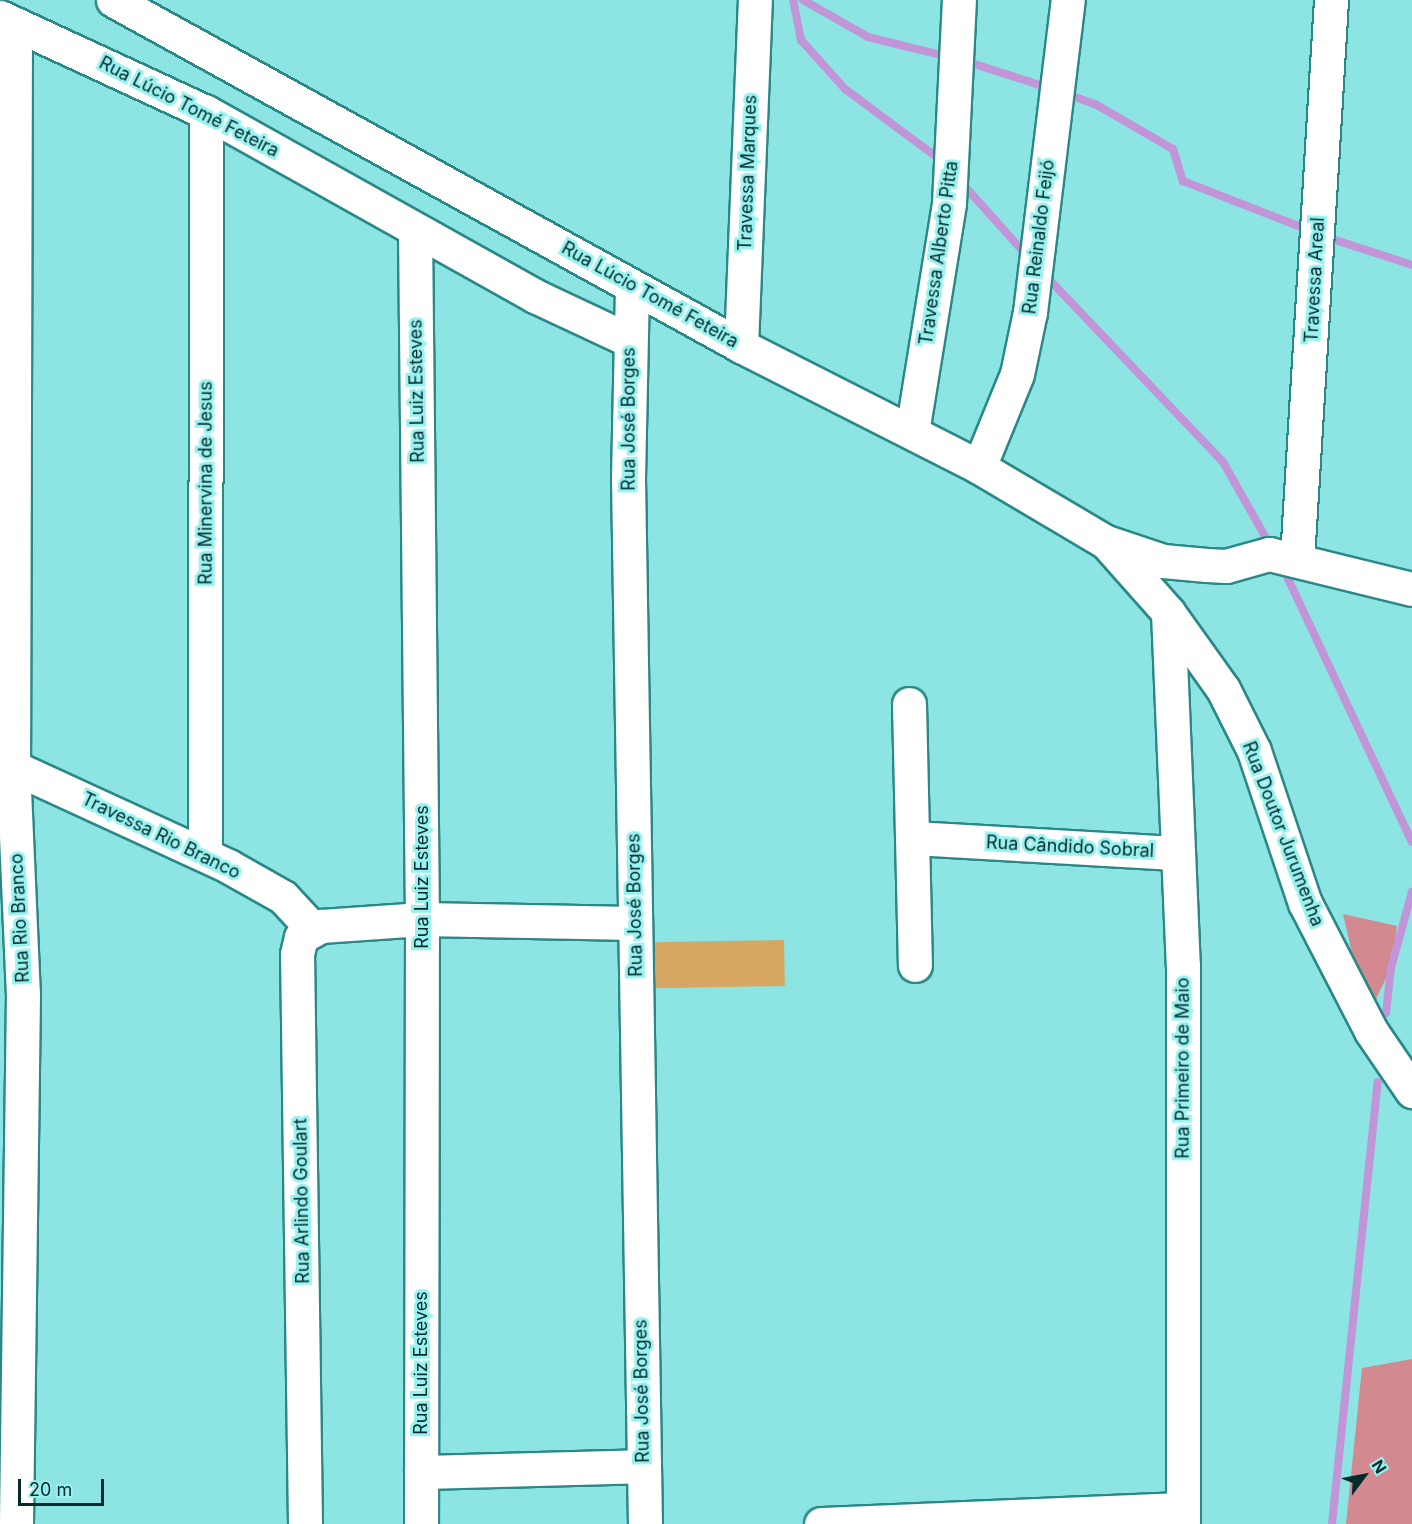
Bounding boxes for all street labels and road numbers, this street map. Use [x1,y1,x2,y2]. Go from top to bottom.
street label: Rua Lúcio Tomé Feteira [95,52,283,162]
street label: Travessa Marques [734,95,762,251]
street label: Travessa Alberto Pitta [915,159,963,347]
street label: Rua Reinaldo Feijó [1019,159,1059,315]
street label: Travessa Areal [1301,217,1329,343]
street label: Rua Lúcio Tomé Feteira [558,237,742,353]
street label: Rua Luiz Esteves [405,319,429,463]
street label: Rua José Borges [618,347,640,491]
street label: Rua Minervina de Jesus [195,381,217,585]
street label: Rua Doutor Jurumenha [1238,739,1328,929]
street label: Travessa Rio Branco [78,788,244,884]
street label: Rua Luiz Esteves [411,805,433,949]
street label: Rua Cândido Sobral [985,832,1155,862]
street label: Rua José Borges [623,833,647,977]
street label: Rua Rio Branco [6,853,34,983]
street label: Rua Primeiro de Maio [1172,977,1194,1159]
street label: Rua Arlindo Goulart [290,1118,314,1284]
street label: Rua Luiz Esteves [410,1291,432,1435]
street label: Rua José Borges [630,1319,654,1463]

